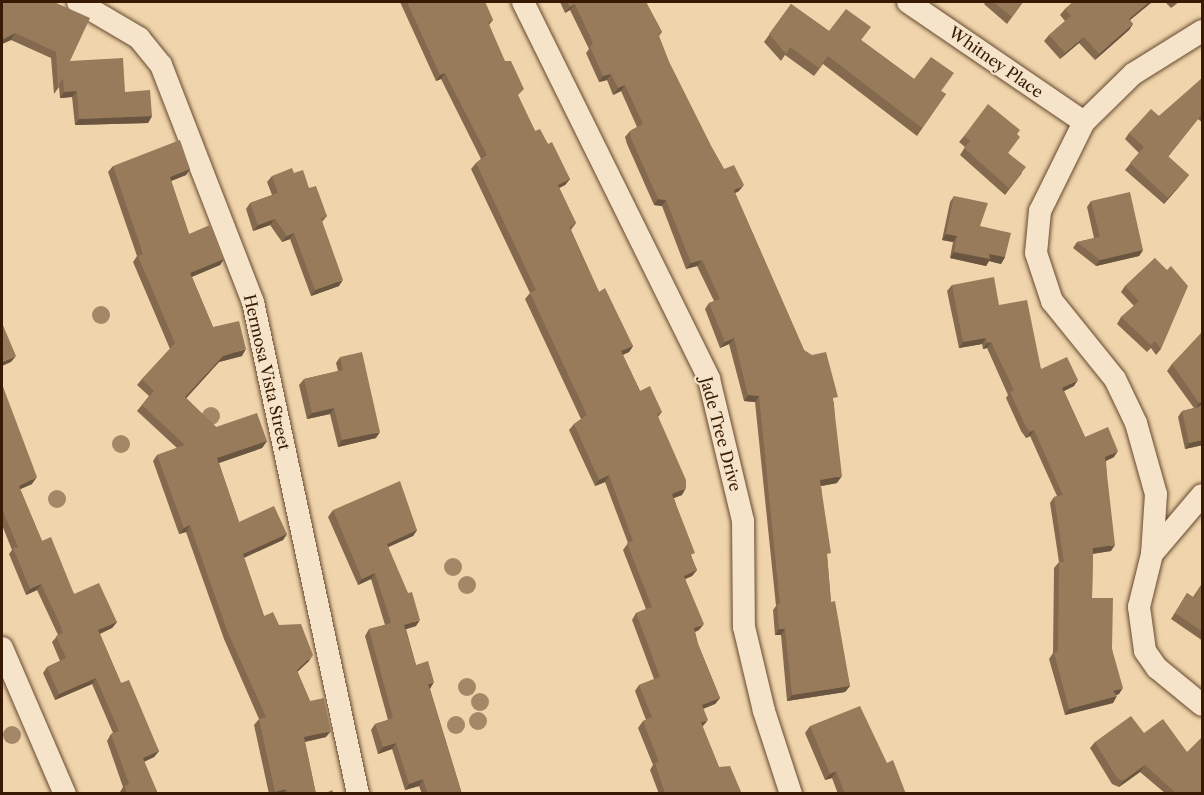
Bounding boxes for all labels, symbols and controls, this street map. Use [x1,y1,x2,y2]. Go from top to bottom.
street label: Whitney Place [945,22,1047,102]
street label: Hermosa Vista Street [240,292,294,452]
street label: Jade Tree Drive [696,374,746,494]

